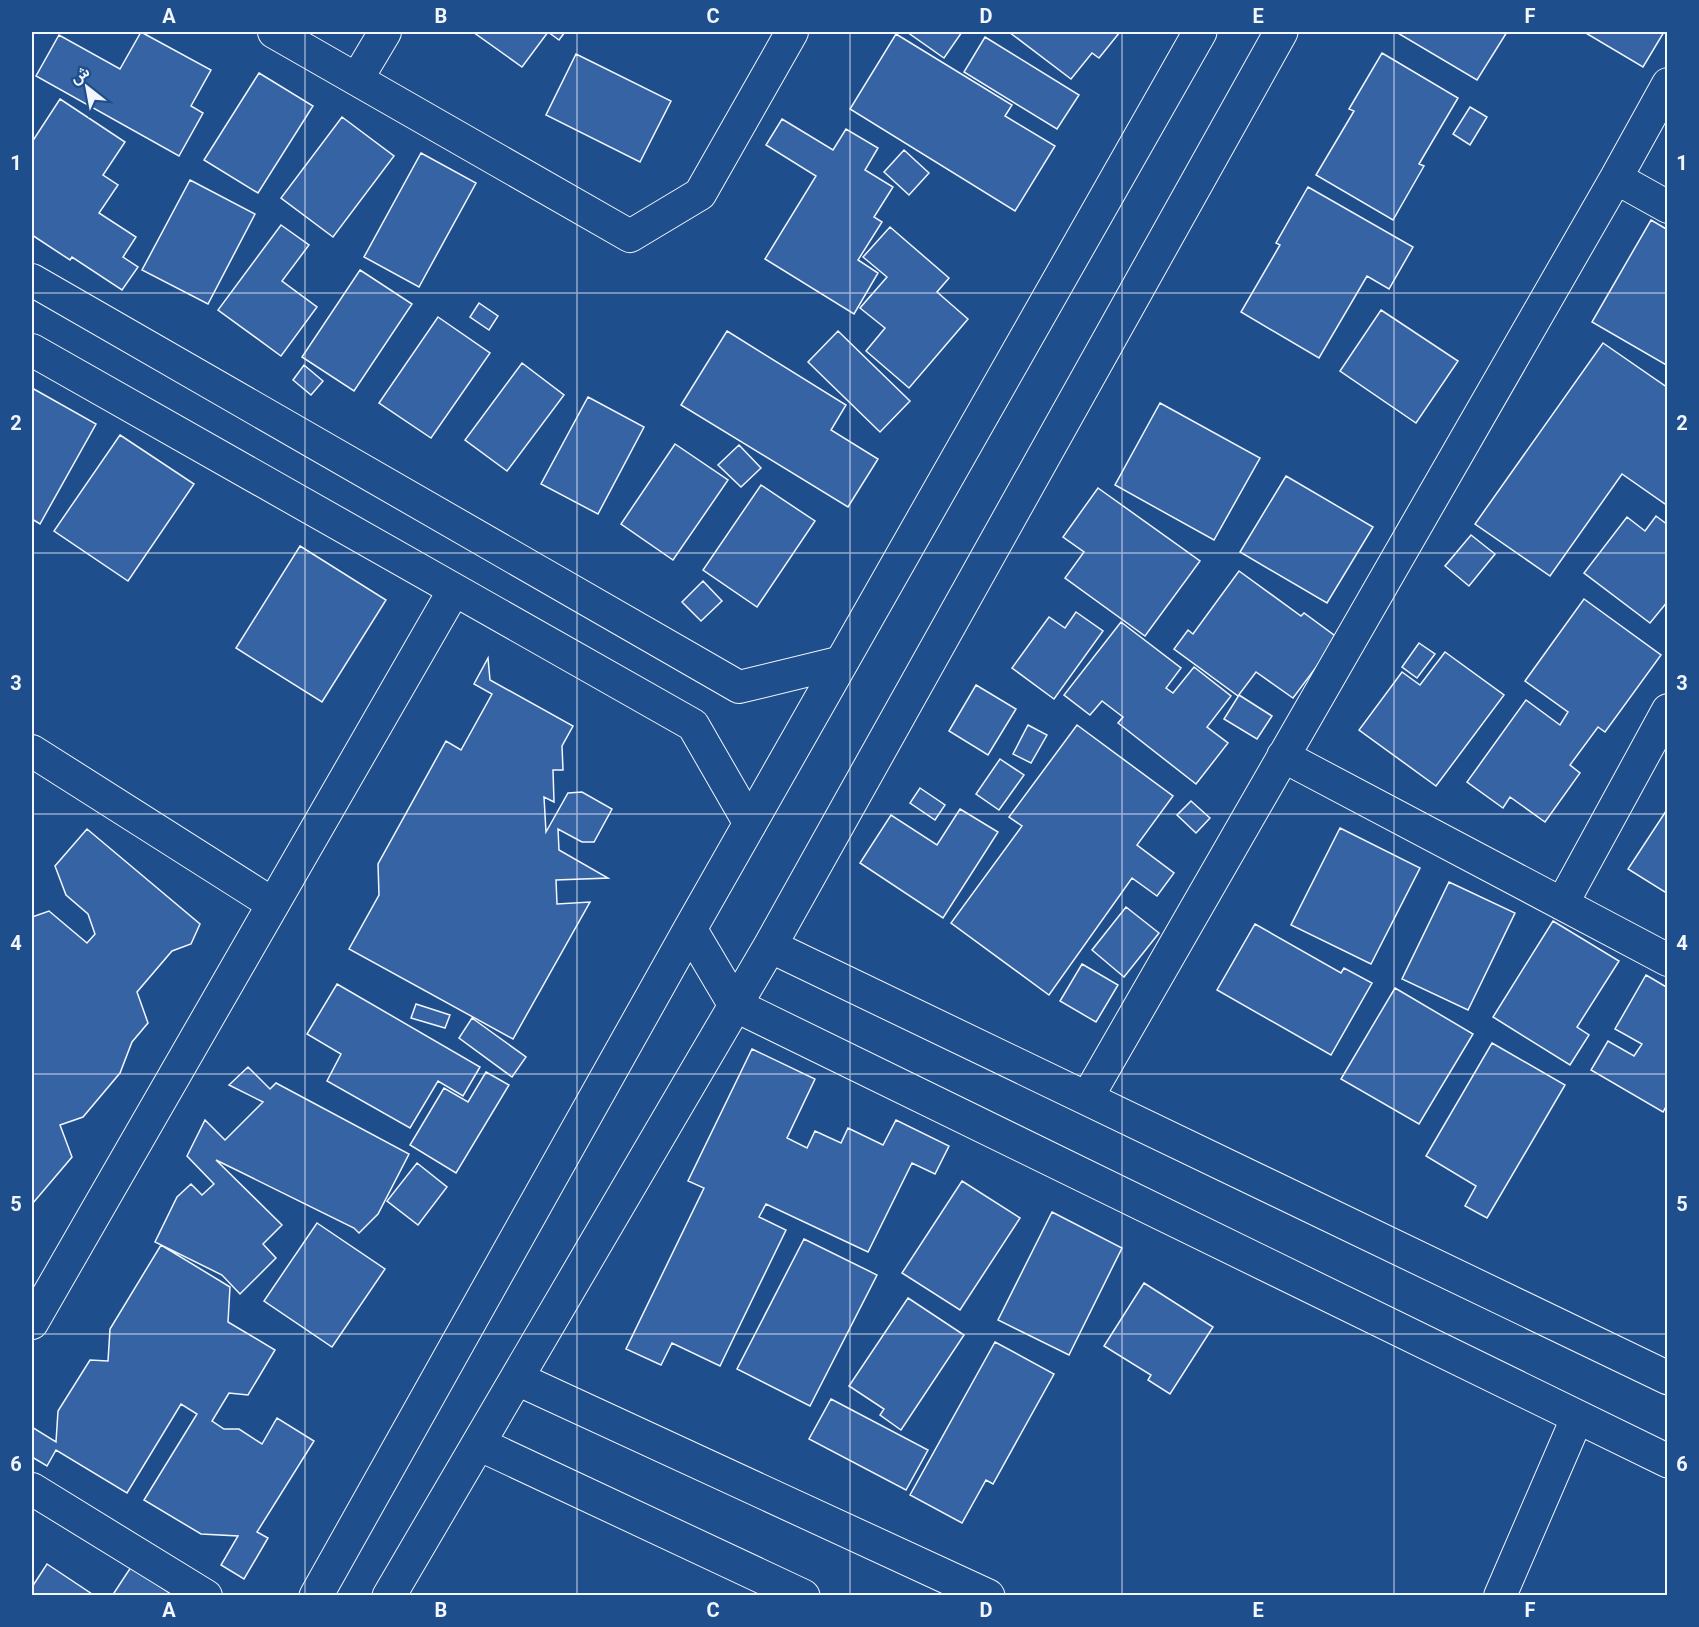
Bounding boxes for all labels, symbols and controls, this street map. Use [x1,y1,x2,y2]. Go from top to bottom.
text: A [162,4,176,28]
text: B [435,4,447,28]
text: C [706,4,720,28]
text: D [980,4,993,28]
text: E [1252,4,1264,28]
text: F [1525,4,1536,28]
north arrow [57,57,117,117]
text: ش [66,61,93,88]
text: 1 [10,151,22,175]
text: 1 [1676,151,1688,175]
text: 2 [10,411,22,435]
text: 2 [1676,411,1688,435]
text: 3 [10,671,22,695]
text: 3 [1676,671,1688,695]
text: 4 [10,931,22,955]
text: 4 [1676,931,1688,955]
text: 5 [10,1192,22,1216]
text: 5 [1676,1192,1688,1216]
text: 6 [10,1452,22,1476]
text: 6 [1676,1452,1688,1476]
text: A [162,1598,176,1622]
text: B [435,1598,447,1622]
text: C [706,1598,720,1622]
text: D [980,1598,993,1622]
text: E [1252,1598,1264,1622]
text: F [1525,1598,1536,1622]

